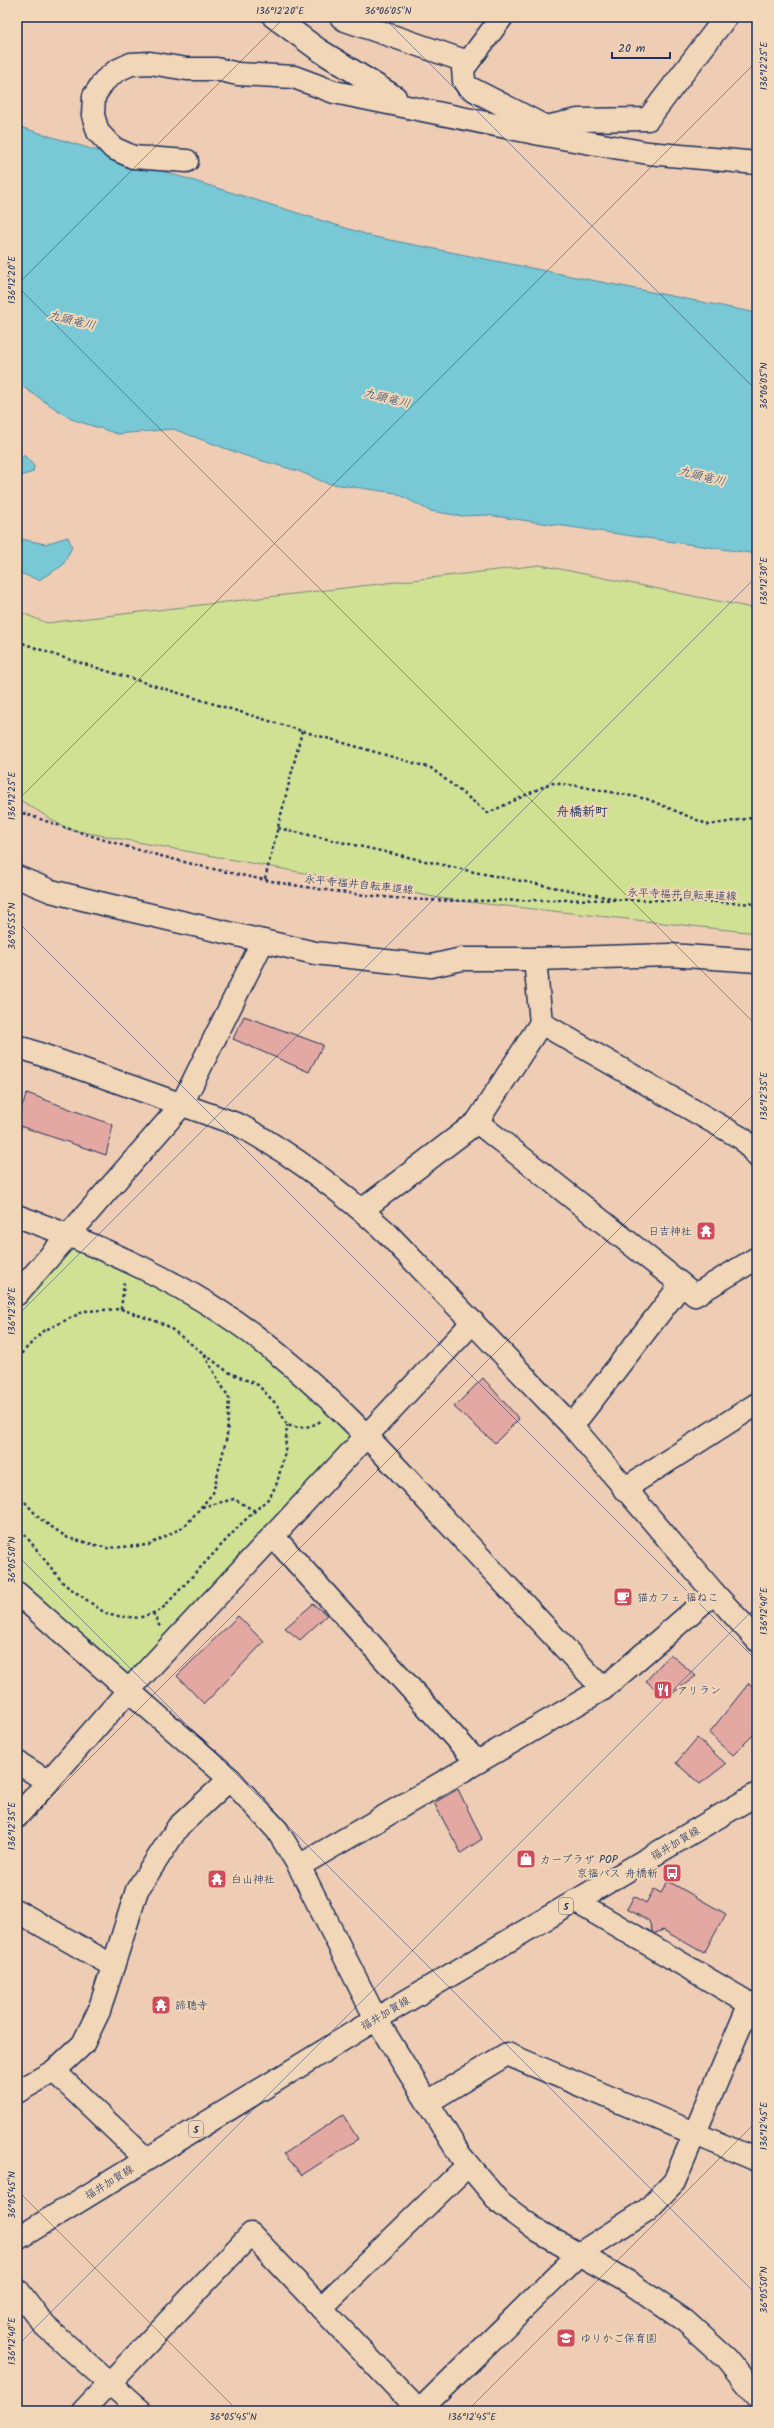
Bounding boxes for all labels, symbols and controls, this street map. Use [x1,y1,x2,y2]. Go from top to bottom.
text: 136°12'20"E [256,3,305,19]
text: 36°06'05"N [364,3,412,19]
scale bar [612,34,670,60]
text: 20 m [618,39,646,58]
text: 136°12'25"E [756,41,772,90]
text: 136°12'20"E [4,255,20,304]
water label: 九頭竜川 [46,305,97,336]
text: 36°06'05"N [756,362,772,410]
water label: 九頭竜川 [361,383,412,414]
water label: 九頭竜川 [676,461,727,492]
text: 136°12'30"E [756,556,772,605]
text: 136°12'25"E [4,771,20,820]
district label: 舟橋新町 [556,802,608,823]
street label: 永平寺福井自転車道線 [303,870,415,900]
street label: 永平寺福井自転車道線 [627,884,737,906]
text: 36°05'55"N [4,902,20,950]
text: 136°12'35"E [756,1071,772,1120]
temple icon: 日吉神社 [695,1220,717,1242]
place label: 日吉神社 [648,1223,692,1241]
text: 136°12'30"E [4,1286,20,1335]
text: 36°05'50"N [4,1536,20,1583]
cafe icon: 猫カフェ 福ねこ [612,1586,634,1608]
text: 136°12'40"E [756,1586,772,1635]
place label: 猫カフェ 福ねこ [637,1589,718,1607]
restaurant icon: アリラン [652,1679,674,1701]
place label: アリラン [677,1682,721,1700]
text: 136°12'35"E [4,1801,20,1850]
street label: 福井加賀線 [647,1822,704,1866]
shop icon: カープラザ POP [515,1848,537,1870]
place label: カープラザ POP [540,1851,619,1869]
bus stop icon: 京福バス 舟橋新 [661,1862,683,1884]
place label: 京福バス 舟橋新 [577,1865,658,1883]
temple icon: 白山神社 [206,1868,228,1890]
place label: 白山神社 [231,1871,275,1889]
road number: 5 [559,1898,573,1914]
street label: 福井加賀線 [357,1992,414,2036]
temple icon: 諦聴寺 [150,1994,172,2016]
place label: 諦聴寺 [175,1997,208,2015]
text: 136°12'45"E [756,2101,772,2150]
road number: 5 [189,2121,203,2137]
street label: 福井加賀線 [81,2161,138,2205]
text: 36°05'45"N [4,2171,20,2219]
text: 36°05'50"N [756,2266,772,2313]
text: 136°12'40"E [4,2316,20,2365]
school or university icon: ゆりかご保育園 [555,2327,577,2349]
place label: ゆりかご保育園 [580,2330,657,2348]
text: 36°05'45"N [209,2409,257,2425]
text: 136°12'45"E [448,2409,497,2425]

